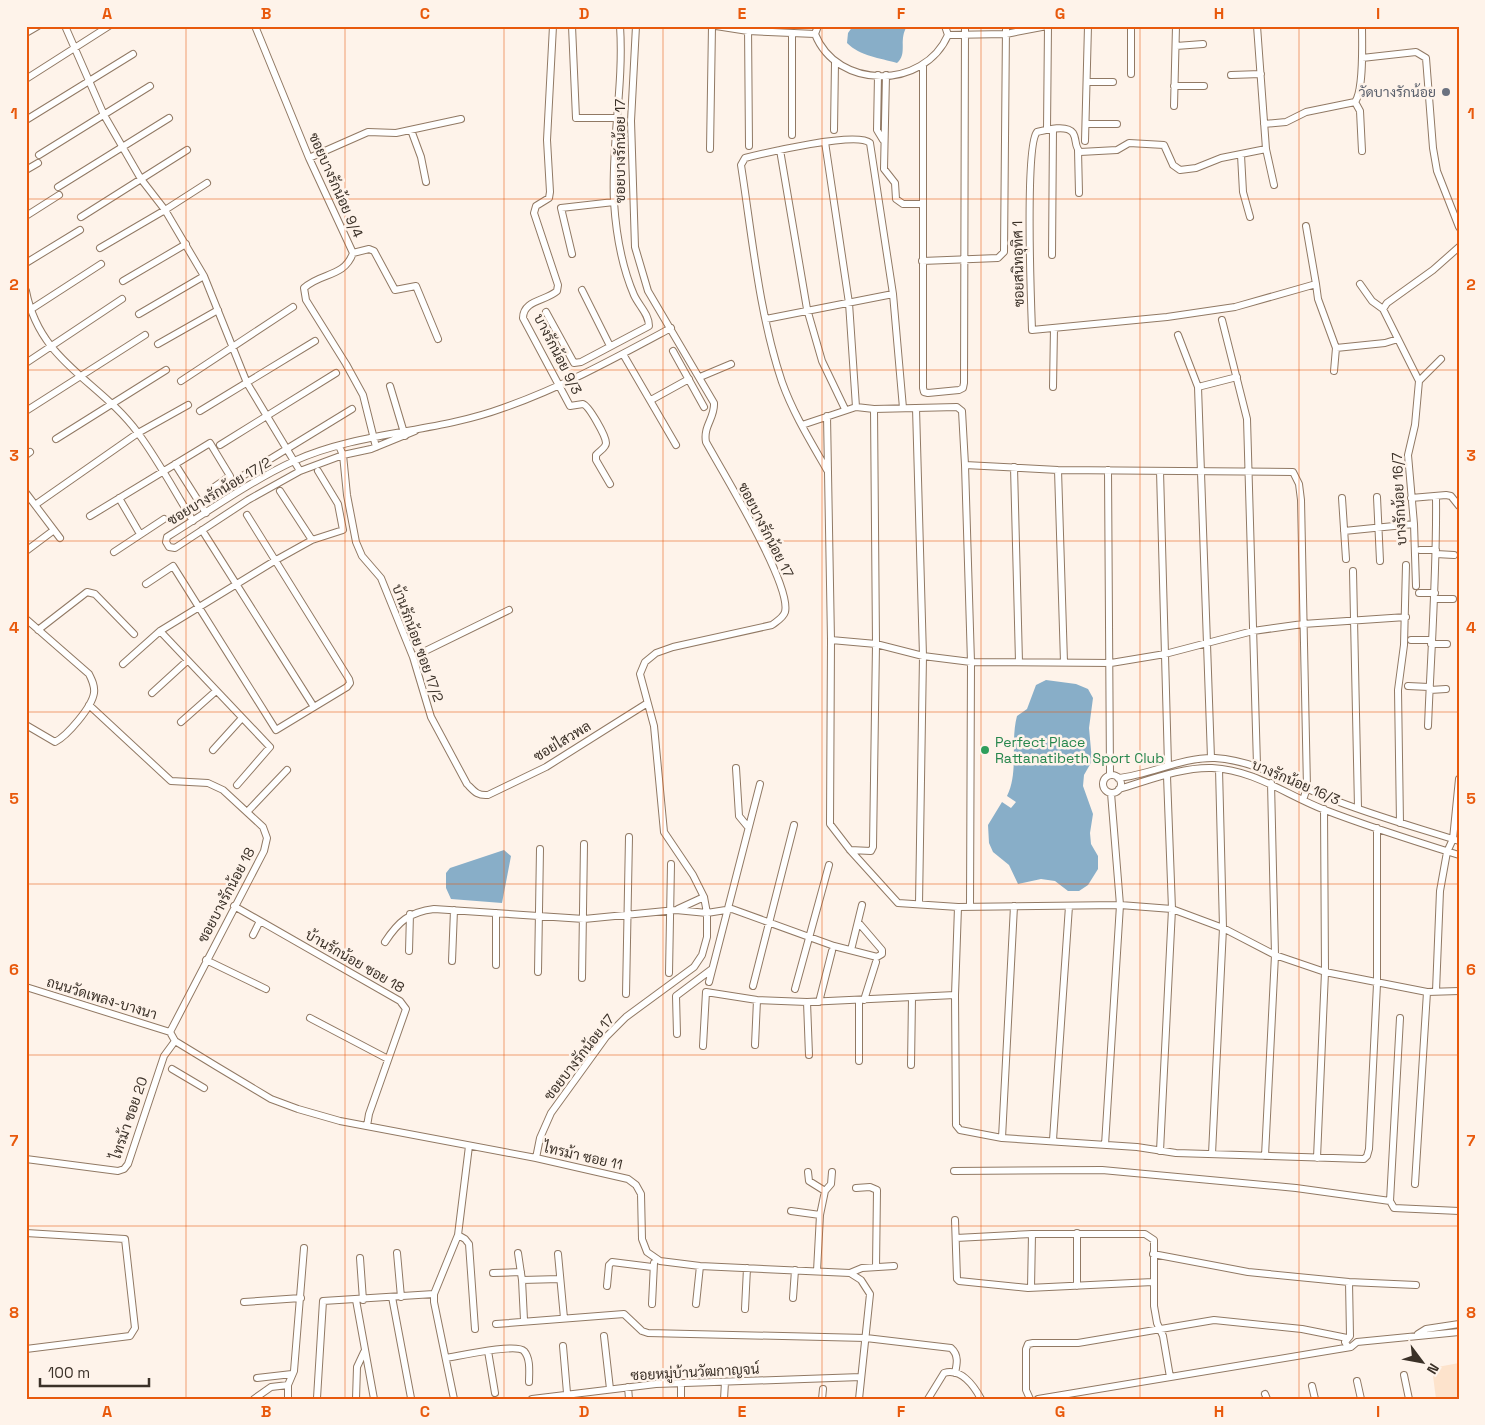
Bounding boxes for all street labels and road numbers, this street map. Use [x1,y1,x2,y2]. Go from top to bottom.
street label: ซอยบางรักน้อย 17 [611,99,629,203]
street label: ซอยบางรักน้อย 9/4 [305,130,367,241]
street label: ซอยสนิทอุทิศ 1 [1008,221,1029,307]
street label: บางรักน้อย 9/3 [530,311,586,397]
street label: บางรักน้อย 16/7 [1388,452,1410,546]
street label: ซอยบางรักน้อย 17/2 [164,453,274,529]
street label: ซอยบางรักน้อย 17 [734,479,798,581]
street label: บ้านรักน้อย ซอย 17/2 [388,582,448,704]
street label: ซอยไสวพล [530,717,594,765]
street label: บางรักน้อย 16/3 [1249,755,1343,809]
street label: ซอยบางรักน้อย 18 [193,844,259,946]
street label: บ้านรักน้อย ซอย 18 [302,925,408,997]
street label: ถนนวัดเพลง-บางนา [45,973,159,1023]
street label: ซอยบางรักน้อย 17 [540,1010,618,1104]
street label: ไทรม้า ซอย 20 [106,1074,152,1163]
street label: ไทรม้า ซอย 11 [541,1138,624,1174]
street label: ซอยหมู่บ้านวัฒกาญจน์ [630,1360,760,1385]

